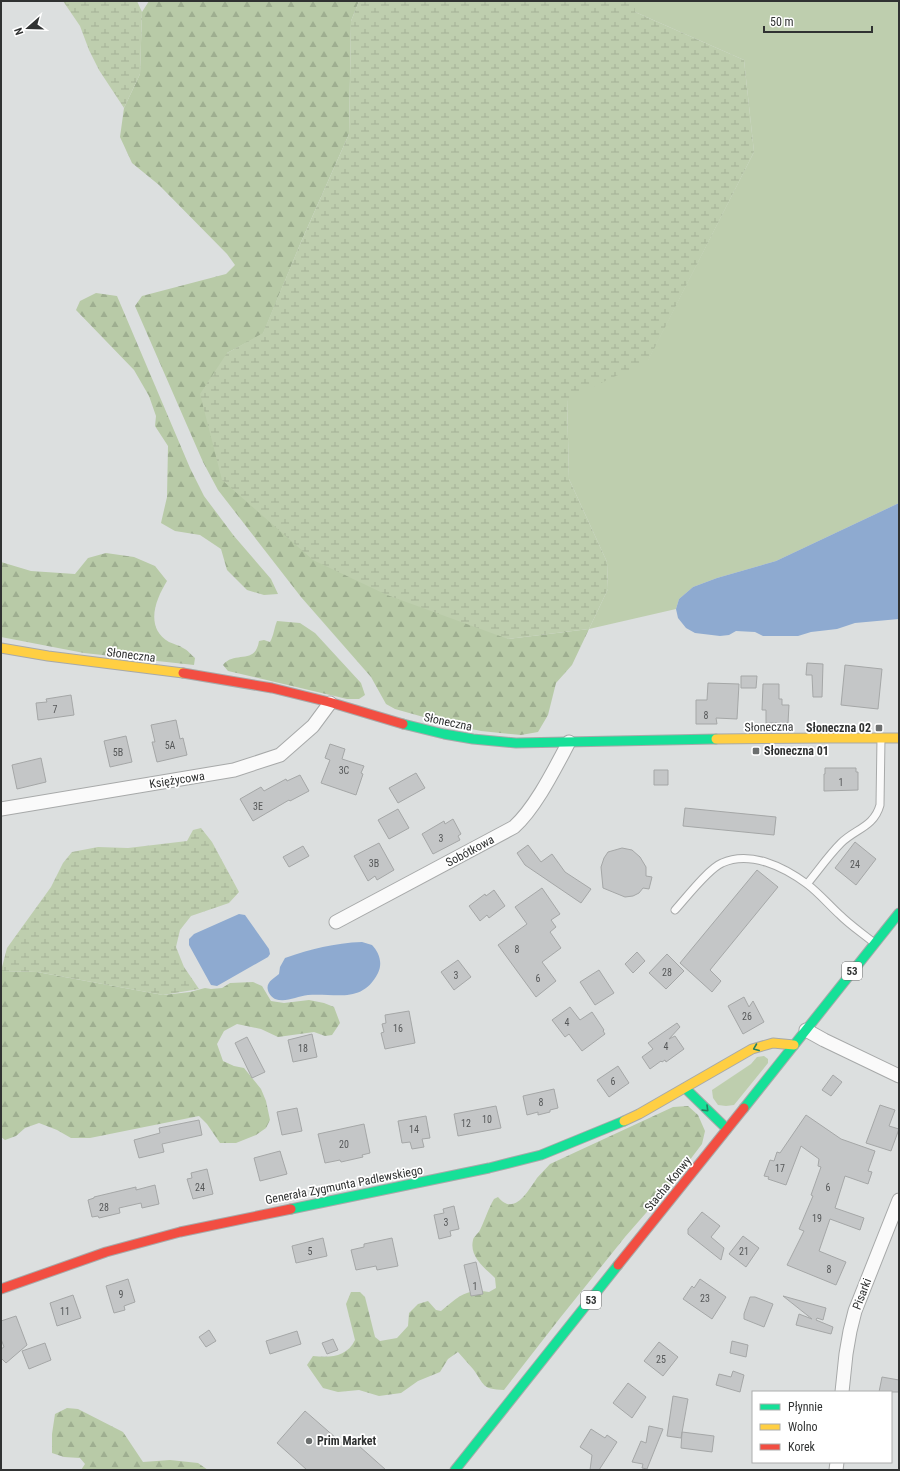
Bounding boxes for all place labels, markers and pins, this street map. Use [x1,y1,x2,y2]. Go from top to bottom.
place label: Słoneczna 02 [806,721,871,735]
marker: Słoneczna 02 [874,723,884,733]
place label: Słoneczna 01 [764,744,829,758]
marker: Słoneczna 01 [751,746,761,756]
place label: Prim Market [317,1434,377,1448]
marker: Prim Market [304,1436,314,1446]

